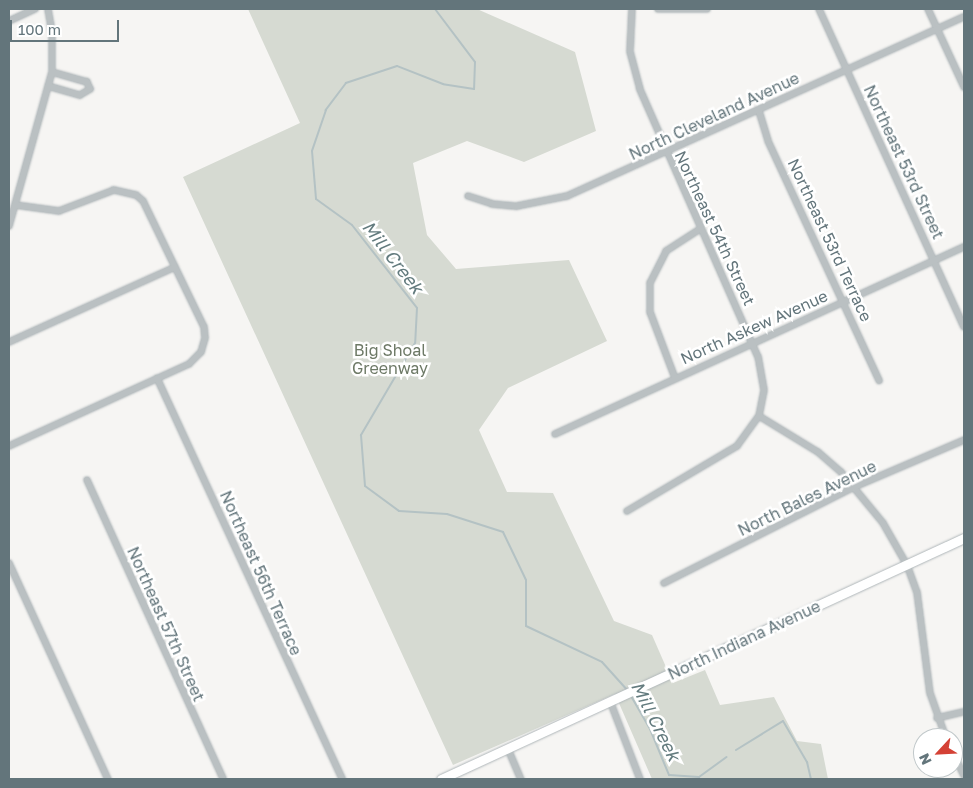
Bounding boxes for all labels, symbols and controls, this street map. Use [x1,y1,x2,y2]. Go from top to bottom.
scale bar [12,10,121,42]
text: 100 m [18,20,61,38]
street label: North Cleveland Avenue [626,68,802,164]
street label: Northeast 53rd Street [860,82,948,242]
street label: Northeast 54th Street [671,148,759,308]
street label: Northeast 53rd Terrace [784,156,876,324]
water label: Mill Creek [358,216,428,298]
street label: North Askew Avenue [677,286,831,368]
park label: Big Shoal Greenway [352,340,428,378]
street label: North Bales Avenue [735,456,879,540]
street label: Northeast 56th Terrace [216,488,306,658]
street label: Northeast 57th Street [123,544,209,704]
street label: North Indiana Avenue [665,596,823,684]
water label: Mill Creek [627,678,685,764]
north arrow [913,728,963,778]
text: N [915,751,935,768]

